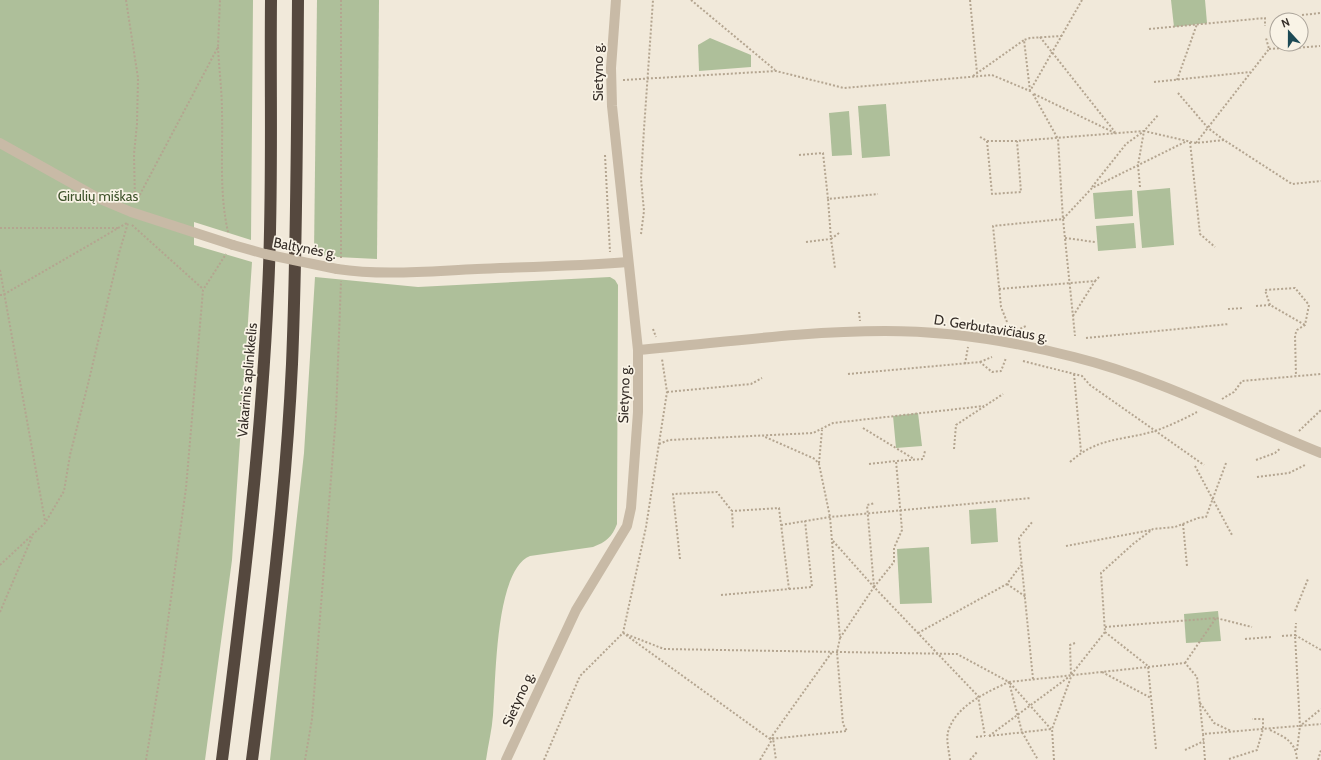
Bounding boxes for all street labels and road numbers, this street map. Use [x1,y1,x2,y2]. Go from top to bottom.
street label: Sietyno g. [589,43,607,101]
street label: Baltynės g. [272,233,338,263]
street label: D. Gerbutavičiaus g. [933,310,1049,346]
street label: Vakarinis aplinkkelis [233,322,261,438]
street label: Sietyno g. [614,364,634,424]
street label: Sietyno g. [498,669,538,729]

